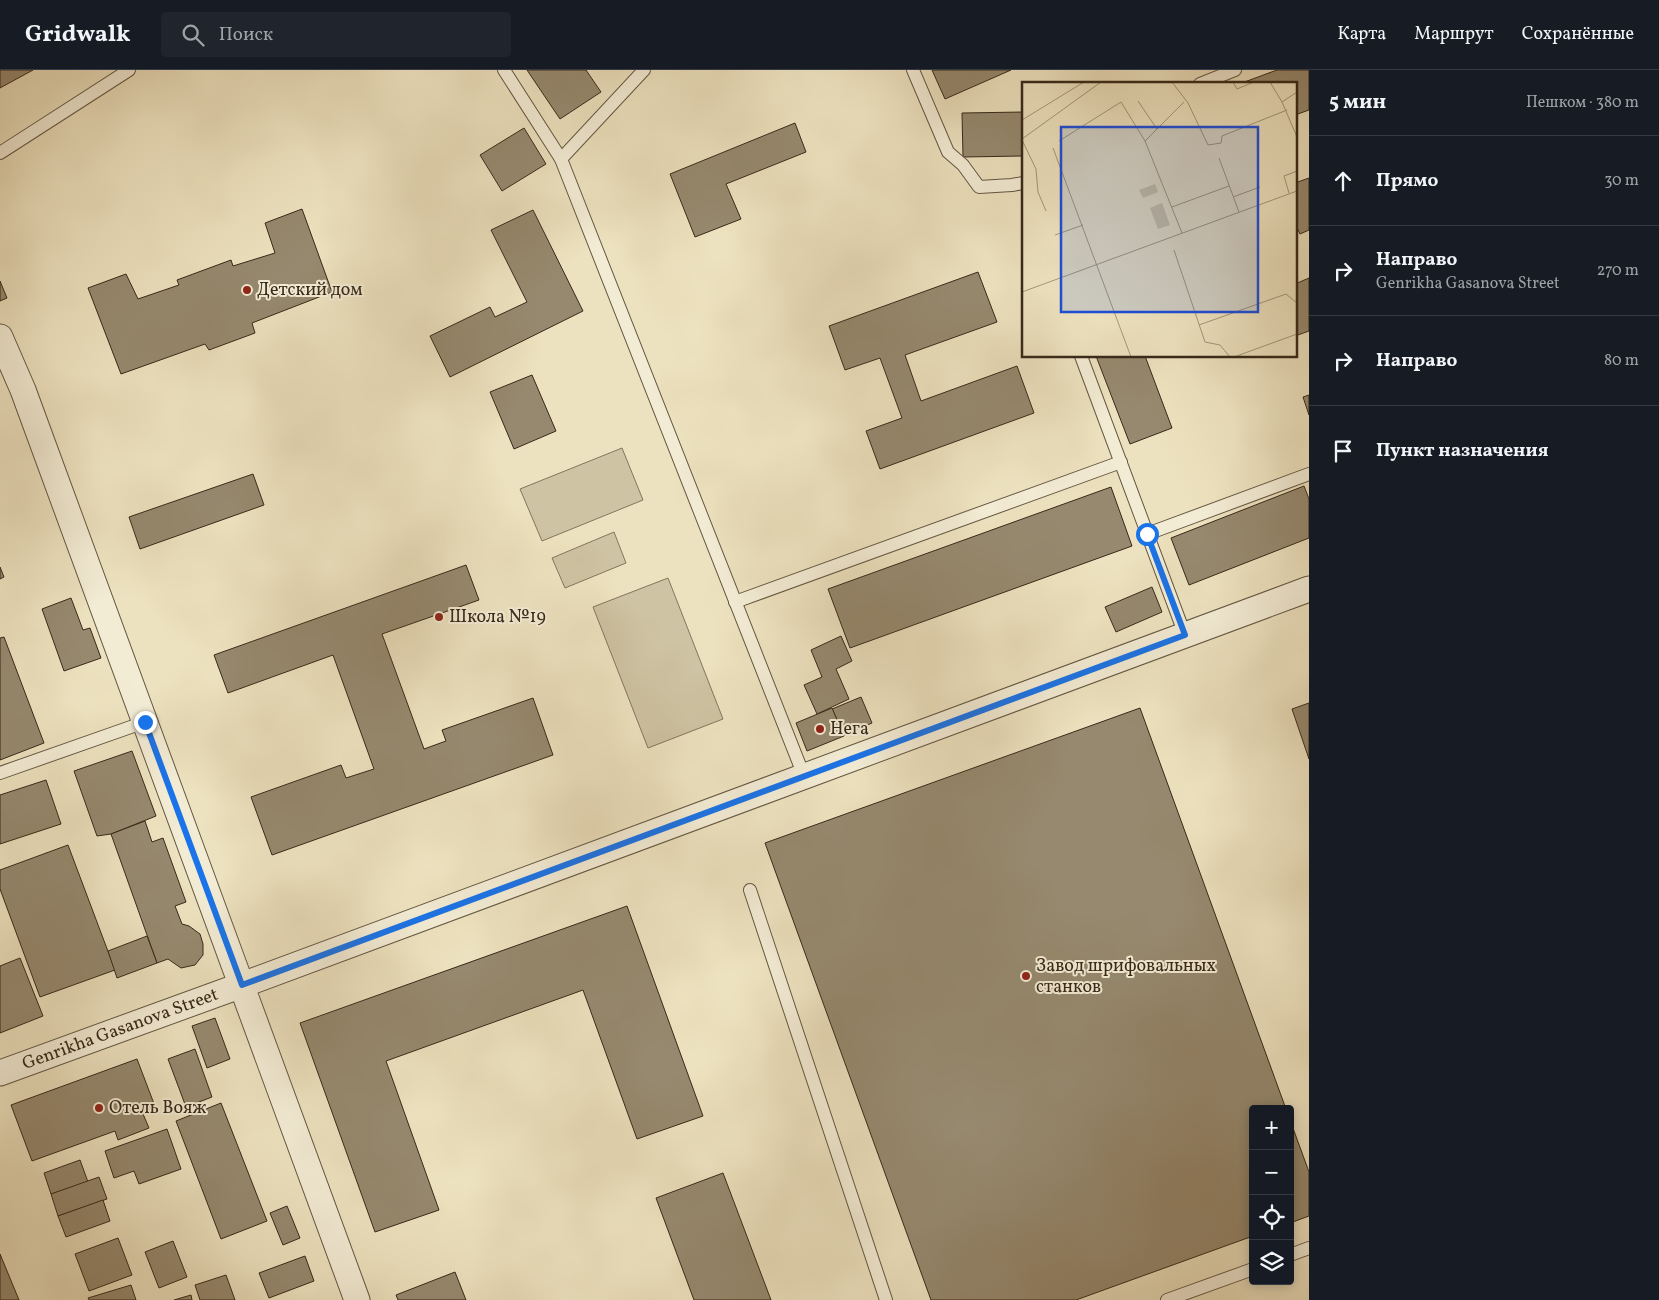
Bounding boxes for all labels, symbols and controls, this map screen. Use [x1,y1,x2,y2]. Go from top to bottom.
search box [161,12,511,57]
text: Gridwalk [25,18,131,52]
icon: search [179,21,207,49]
text: Поиск [219,22,273,48]
text: Карта [1337,22,1386,47]
text: Маршрут [1414,22,1494,47]
text: Сохранённые [1522,22,1634,47]
inset map [1022,82,1296,358]
text: 5 мин [1329,88,1386,117]
text: Пешком · 380 m [1526,92,1639,114]
icon: ahead [1329,167,1357,195]
text: Прямо [1376,168,1438,194]
text: 30 m [1604,170,1639,192]
text: Направо [1376,247,1458,273]
icon: right [1329,257,1357,285]
text: 270 m [1597,260,1639,282]
text: Genrikha Gasanova Street [1376,273,1560,295]
place label: Детский дом [257,278,363,303]
marker: Детский дом [241,284,253,296]
icon: right [1329,347,1357,375]
text: Направо [1376,348,1458,374]
text: 80 m [1604,350,1639,372]
icon: arrive [1329,437,1357,465]
text: Пункт назначения [1376,438,1549,464]
route start [1136,523,1159,546]
place label: Школа №19 [449,605,546,630]
marker: Школа №19 [433,611,445,623]
route end [134,711,157,734]
place label: Нега [830,717,869,742]
marker: Нега [814,723,826,735]
place label: Завод шрифовальных станков [1036,954,1216,1000]
marker: Завод шрифовальных станков [1020,970,1032,982]
street label: Genrikha Gasanova Street [19,982,222,1076]
place label: Отель Вояж [109,1096,207,1121]
marker: Отель Вояж [93,1102,105,1114]
map controls [1249,1105,1294,1285]
button: + [1249,1105,1294,1150]
button: − [1249,1150,1294,1195]
button: locate [1249,1195,1294,1240]
button: layers [1249,1240,1294,1285]

